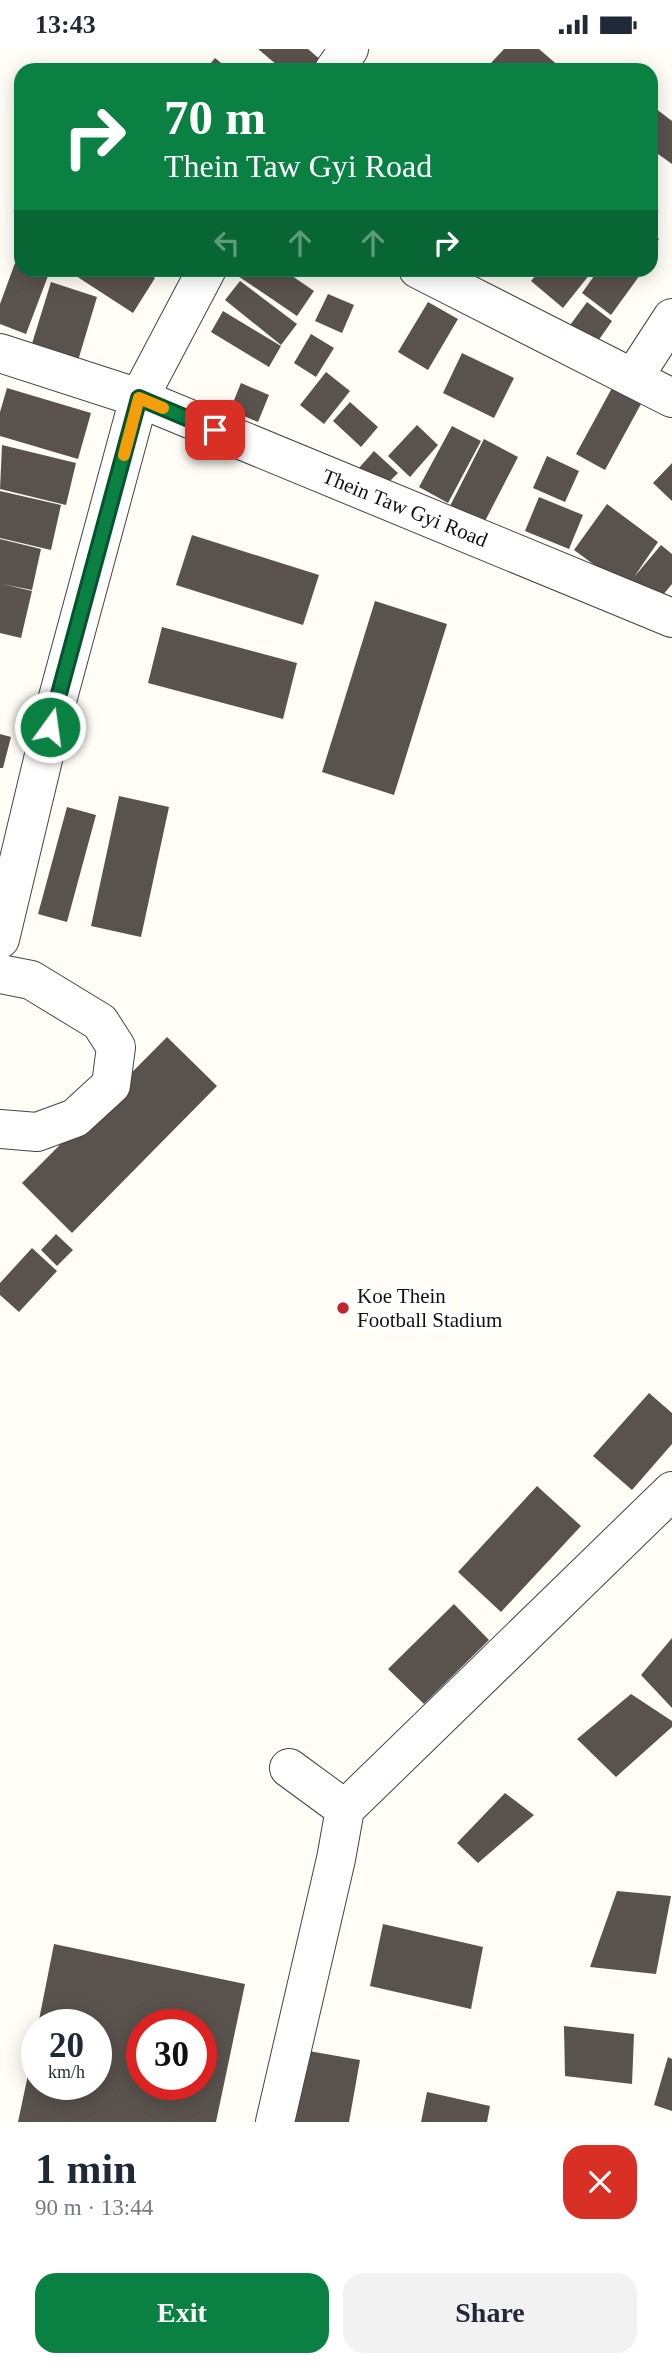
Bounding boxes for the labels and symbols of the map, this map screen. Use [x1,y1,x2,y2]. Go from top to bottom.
pin [185,400,245,460]
street label: Thein Taw Gyi Road [319,464,492,552]
position arrow [13,690,87,764]
place label: Koe Thein Football Stadium [357,1284,502,1332]
marker: Koe Thein Football Stadium [335,1300,351,1316]
speed limit sign: 30 [126,2009,217,2100]

